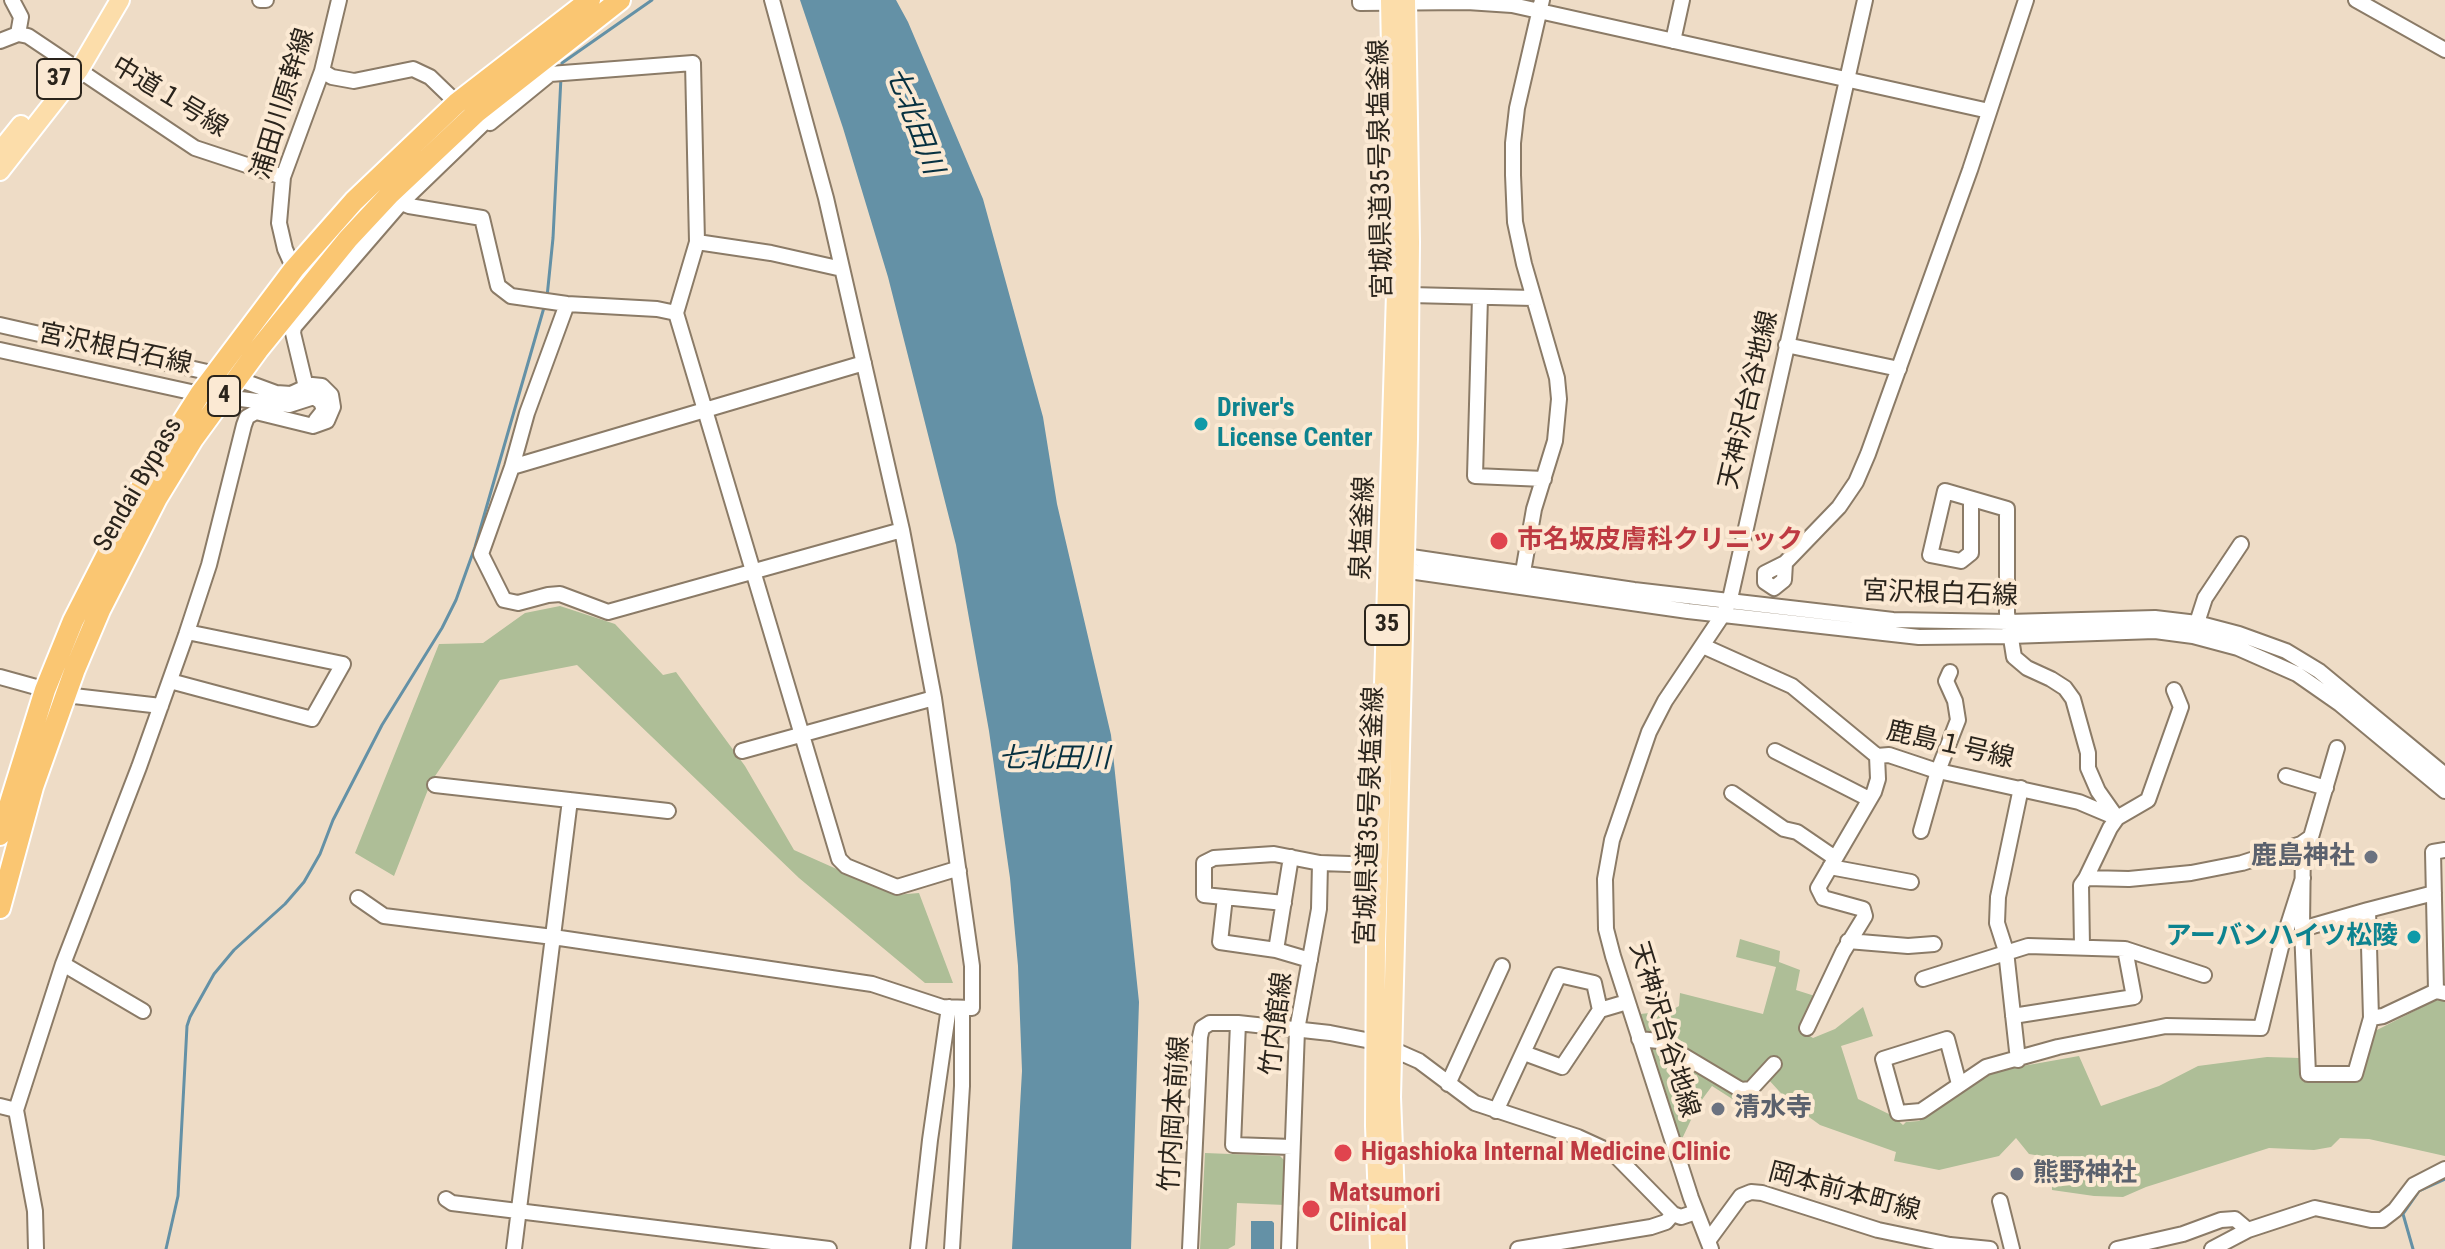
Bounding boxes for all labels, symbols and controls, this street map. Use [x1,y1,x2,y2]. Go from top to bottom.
street label: 浦田川原幹線 [246,25,322,183]
street label: 宮城県道35号泉塩釜線 [1364,39,1400,299]
street label: 中道１号線 [105,51,233,145]
road number: 37 [37,59,81,99]
water label: 七北田川 [877,63,949,179]
street label: 天神沢台谷地線 [1714,308,1786,492]
street label: 宮沢根白石線 [35,319,195,381]
road number: 4 [208,376,240,416]
place label: Driver's License Center [1217,393,1373,454]
street label: Sendai Bypass [88,412,190,558]
marker: Driver's License Center [1192,415,1210,433]
street label: 泉塩釜線 [1347,475,1381,581]
place label: 市名坂皮膚科クリニック [1517,525,1803,557]
marker: 市名坂皮膚科クリニック [1488,530,1510,552]
street label: 宮沢根白石線 [1862,577,2018,613]
road number: 35 [1365,605,1409,645]
street label: 宮城県道35号泉塩釜線 [1351,686,1391,946]
street label: 鹿島１号線 [1883,716,2017,776]
water label: 七北田川 [998,743,1110,777]
place label: 鹿島神社 [2251,841,2355,873]
marker: 鹿島神社 [2362,848,2380,866]
place label: アーバンハイツ松陵 [2166,921,2398,953]
marker: アーバンハイツ松陵 [2405,928,2423,946]
street label: 天神沢台谷地線 [1621,938,1705,1122]
street label: 竹内館線 [1256,970,1300,1078]
street label: 竹内岡本前線 [1155,1035,1197,1193]
place label: 清水寺 [1734,1093,1812,1125]
marker: 清水寺 [1709,1100,1727,1118]
place label: Higashioka Internal Medicine Clinic [1361,1137,1731,1169]
marker: Higashioka Internal Medicine Clinic [1332,1142,1354,1164]
street label: 岡本前本町線 [1765,1158,1923,1228]
place label: 熊野神社 [2033,1158,2137,1190]
marker: 熊野神社 [2008,1165,2026,1183]
place label: Matsumori Clinical [1329,1178,1441,1240]
marker: Matsumori Clinical [1300,1198,1322,1220]

